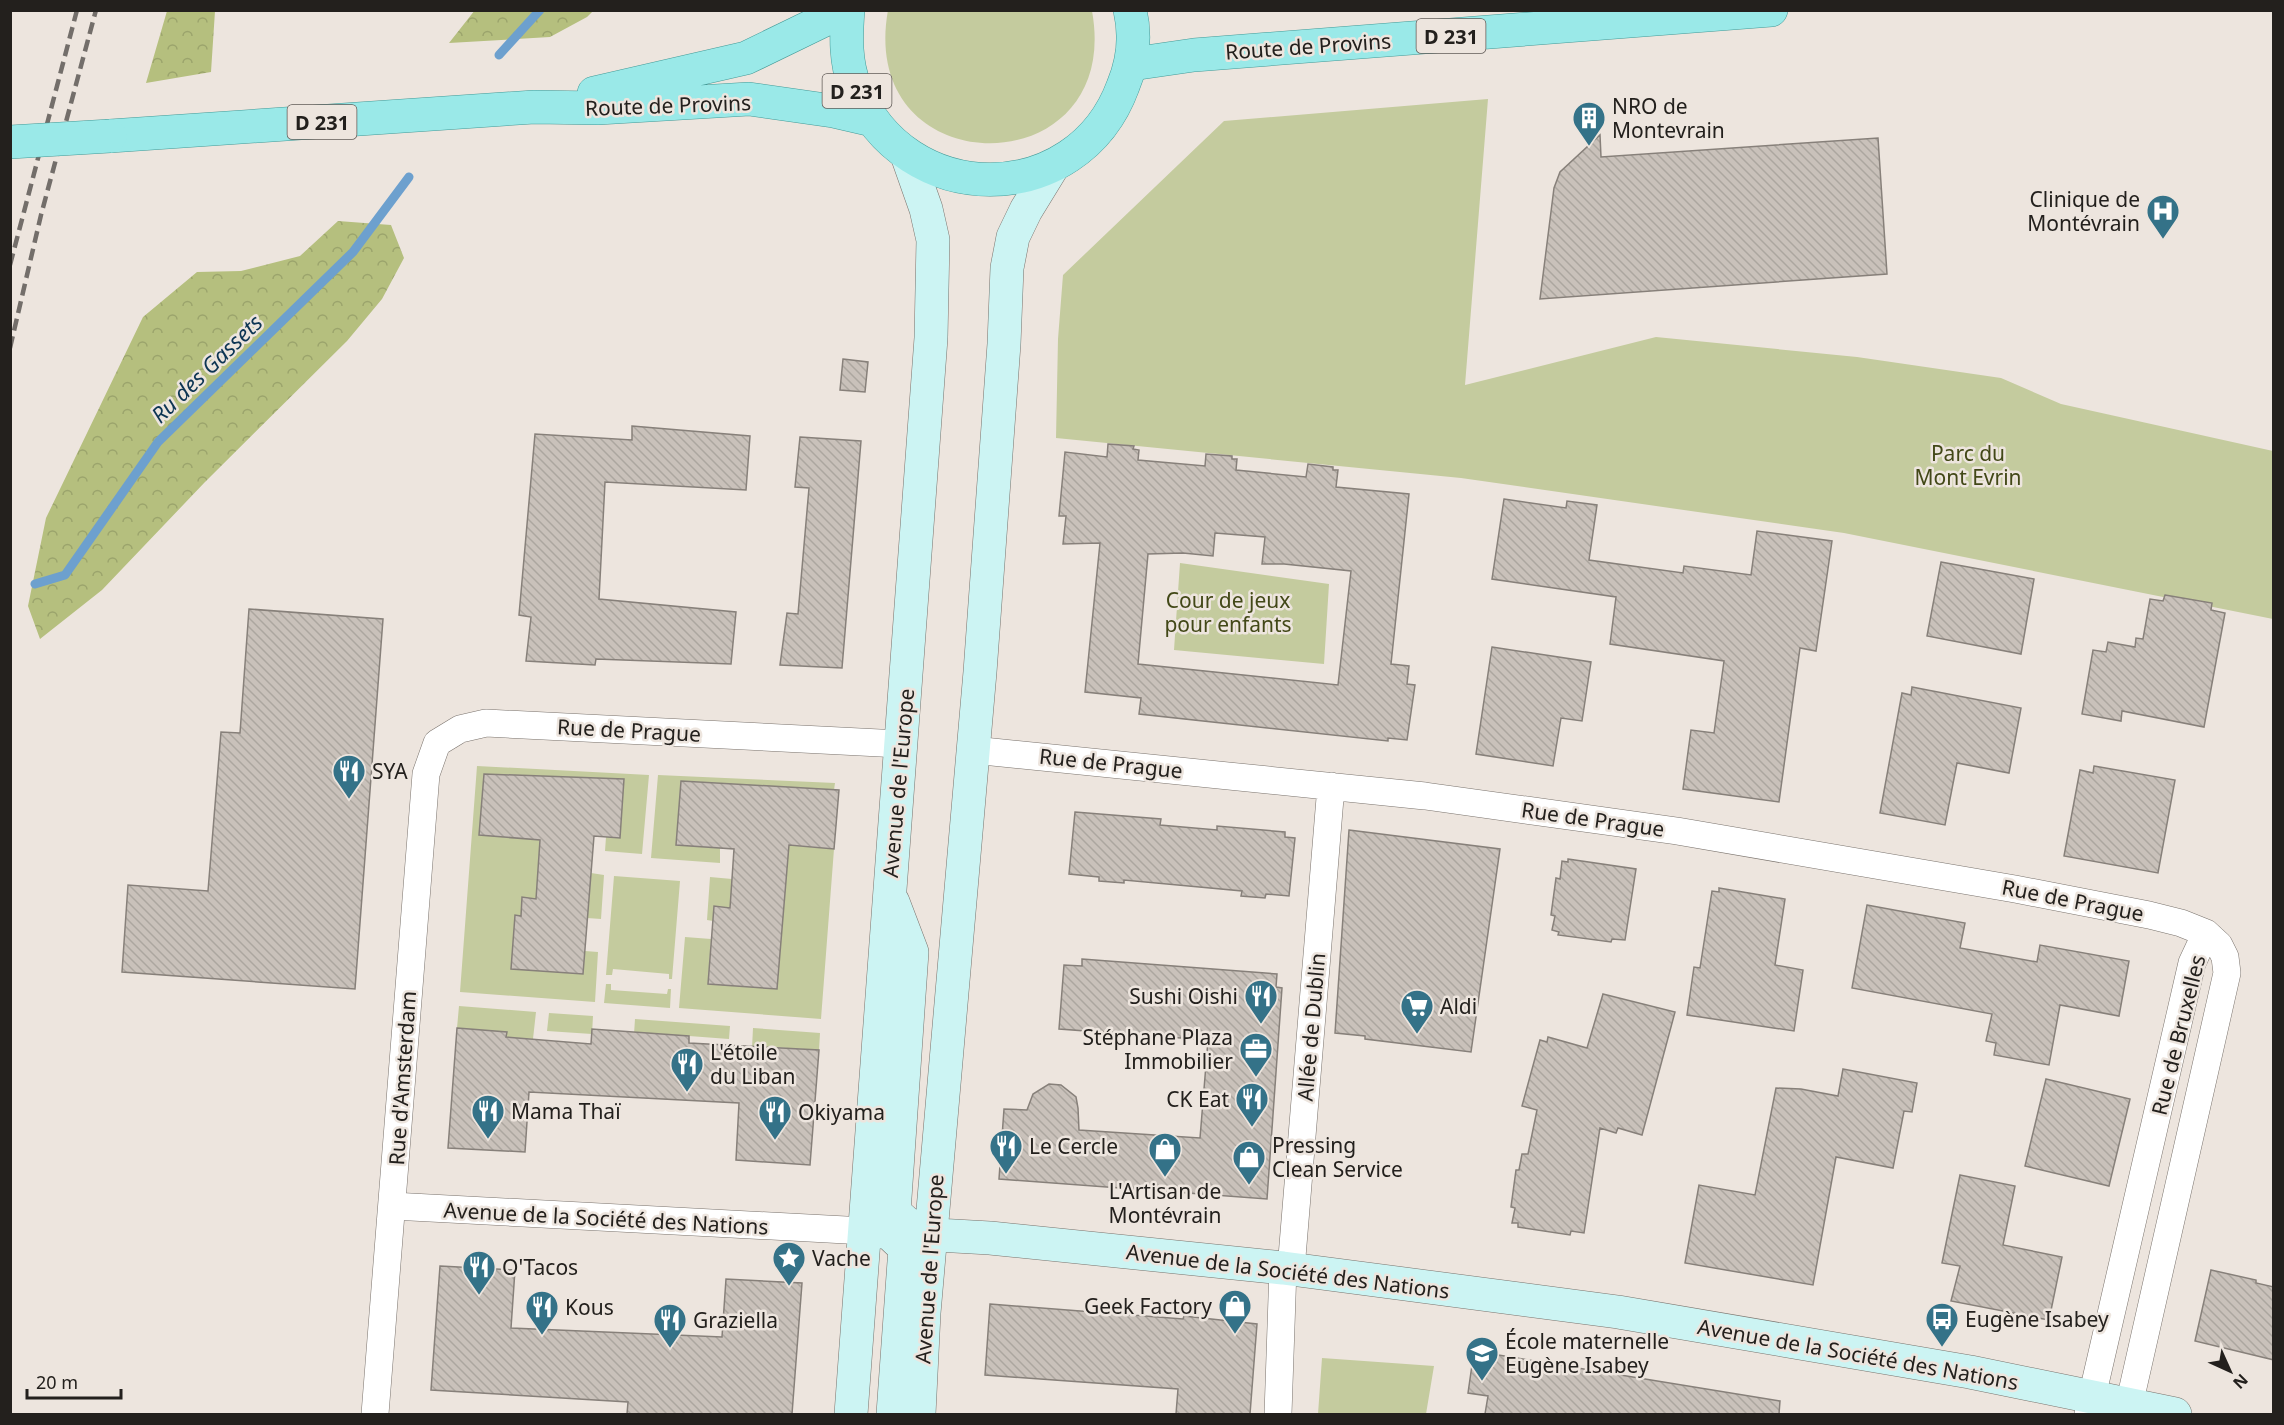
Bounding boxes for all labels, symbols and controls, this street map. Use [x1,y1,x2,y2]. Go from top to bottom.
road number: D 231 [1416,19,1486,53]
street label: Route de Provins [1224,26,1392,66]
road number: D 231 [822,74,892,108]
street label: Route de Provins [584,88,752,122]
place label: NRO de Montevrain [1612,92,1725,144]
building icon: NRO de Montevrain [1571,100,1607,147]
road number: D 231 [288,105,356,139]
place label: Clinique de Montévrain [2027,185,2140,237]
hospital icon: Clinique de Montévrain [2145,193,2181,240]
water label: Ru des Gassets [144,307,269,429]
park label: Parc du Mont Evrin [1914,439,2022,491]
park label: Cour de jeux pour enfants [1164,586,1292,638]
street label: Avenue de l'Europe [876,687,920,879]
street label: Rue de Prague [556,712,702,748]
street label: Rue de Prague [1038,742,1184,784]
restaurant icon: SYA [331,753,367,800]
place label: SYA [372,757,408,785]
street label: Rue de Prague [1520,795,1666,843]
street label: Rue de Prague [2000,873,2146,927]
street label: Allée de Dublin [1291,952,1331,1102]
street label: Rue de Bruxelles [2145,952,2211,1118]
restaurant icon: Sushi Oishi [1243,978,1279,1025]
place label: Sushi Oishi [1129,982,1238,1010]
supermarket icon: Aldi [1399,988,1435,1035]
street label: Rue d'Amsterdam [382,990,422,1166]
place label: Aldi [1440,992,1477,1020]
place label: Stéphane Plaza Immobilier [1083,1023,1233,1075]
office icon: Stéphane Plaza Immobilier [1238,1031,1274,1078]
place label: L'étoile du Liban [710,1038,795,1090]
restaurant icon: L'étoile du Liban [669,1046,705,1093]
restaurant icon: CK Eat [1234,1081,1270,1128]
place label: CK Eat [1166,1085,1229,1113]
restaurant icon: Mama Thaï [470,1093,506,1140]
restaurant icon: Okiyama [757,1094,793,1141]
place label: Mama Thaï [511,1097,621,1125]
place label: Okiyama [798,1098,885,1126]
restaurant icon: Le Cercle [988,1128,1024,1175]
shop icon: L'Artisan de Montévrain [1147,1131,1183,1178]
place label: Pressing Clean Service [1272,1131,1403,1183]
place label: Le Cercle [1029,1132,1118,1160]
shop icon: Pressing Clean Service [1231,1139,1267,1186]
street label: Avenue de l'Europe [908,1173,950,1365]
place label: L'Artisan de Montévrain [1109,1177,1221,1229]
street label: Avenue de la Société des Nations [443,1196,769,1240]
street label: Avenue de la Société des Nations [1125,1237,1451,1305]
place icon: Vache [771,1240,807,1287]
place label: Vache [812,1244,871,1272]
restaurant icon: O'Tacos [461,1249,497,1296]
place label: O'Tacos [502,1253,578,1281]
shop icon: Geek Factory [1217,1288,1253,1335]
restaurant icon: Kous [524,1289,560,1336]
place label: Geek Factory [1084,1292,1212,1320]
place label: Kous [565,1293,614,1321]
bus stop icon: Eugène Isabey [1924,1301,1960,1348]
restaurant icon: Graziella [652,1302,688,1349]
place label: Eugène Isabey [1965,1305,2109,1333]
place label: Graziella [693,1306,778,1334]
street label: Avenue de la Société des Nations [1695,1312,2021,1396]
place label: École maternelle Eugène Isabey [1505,1327,1669,1379]
school or university icon: École maternelle Eugène Isabey [1464,1335,1500,1382]
north arrow [2200,1341,2260,1401]
scale bar [27,1362,122,1400]
text: N [2228,1369,2253,1394]
text: 20 m [36,1370,78,1394]

